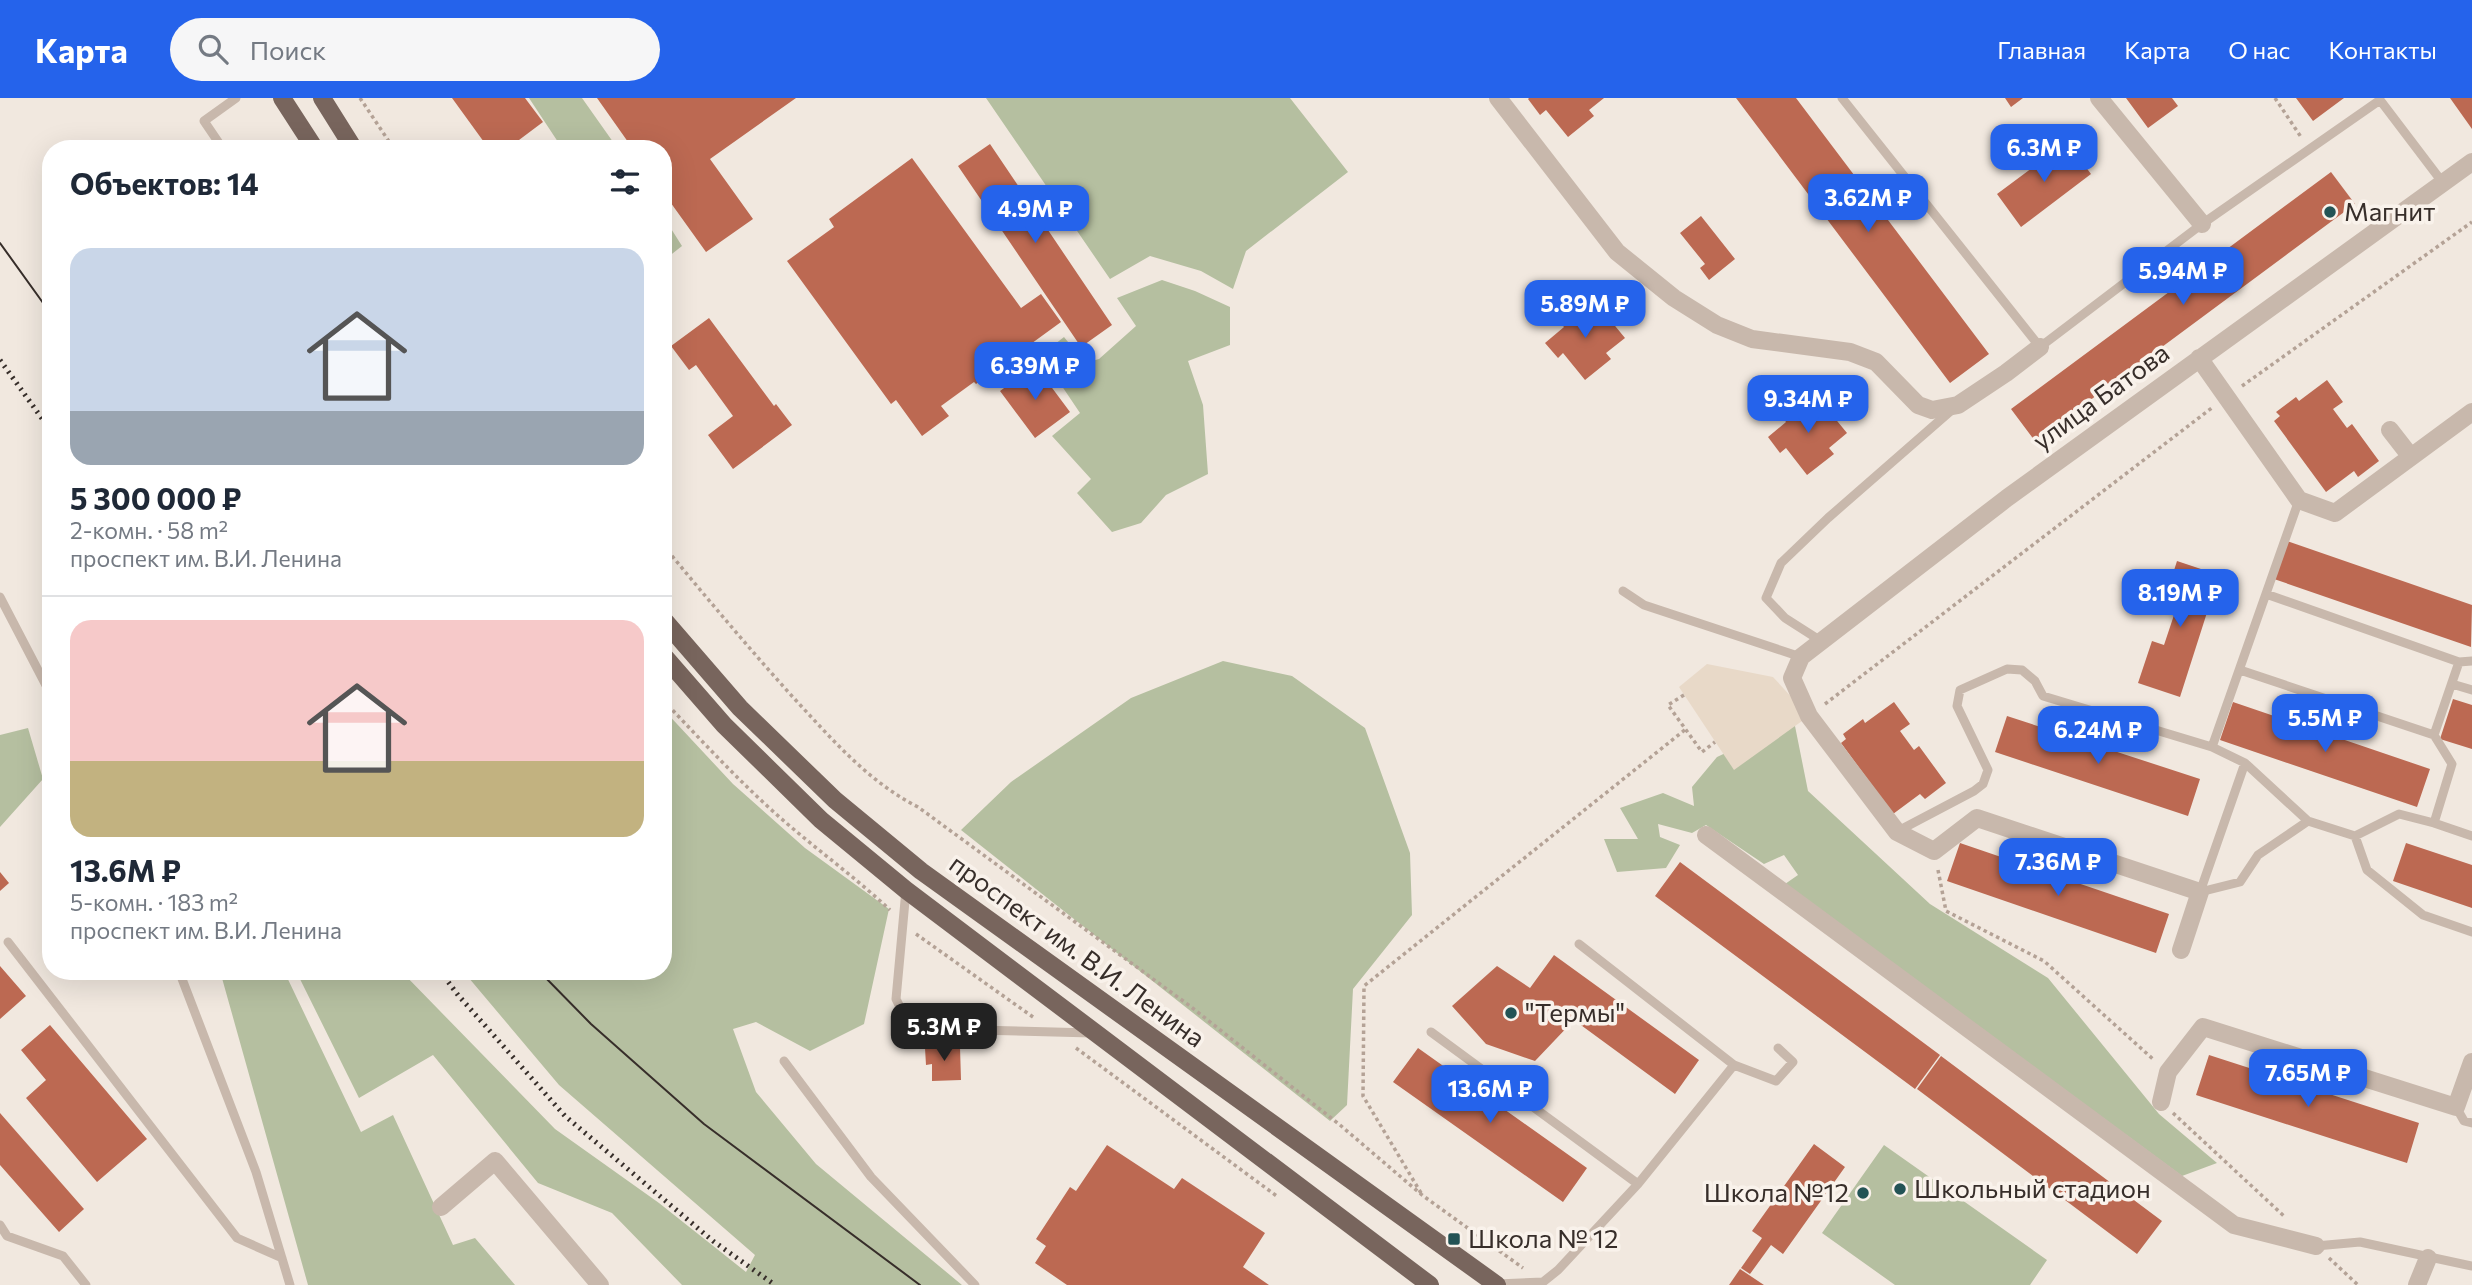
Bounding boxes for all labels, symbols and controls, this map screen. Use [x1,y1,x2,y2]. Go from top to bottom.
search box [170,18,660,81]
text: Карта [35,29,128,70]
icon: search [194,30,232,68]
text: Поиск [250,34,326,65]
text: Главная [1997,35,2086,64]
text: Карта [2124,35,2190,64]
text: О нас [2228,35,2290,64]
text: Контакты [2328,35,2437,64]
pin: 6.3M ₽ [1987,125,2101,184]
text: 6.3M ₽ [2006,133,2082,161]
icon: filters [606,163,644,201]
text: Объектов: 14 [70,164,259,201]
pin: 3.62M ₽ [1803,174,1933,234]
text: 3.62M ₽ [1824,183,1912,211]
pin: 4.9M ₽ [978,186,1092,245]
text: 4.9M ₽ [997,194,1073,222]
place label: Магнит [2344,195,2435,226]
marker: Магнит [2322,204,2338,220]
pin: 5.94M ₽ [2118,248,2248,307]
text: 5.94M ₽ [2139,256,2227,284]
pin: 5.89M ₽ [1520,280,1650,340]
text: 5.89M ₽ [1541,289,1630,317]
icon: home [294,293,420,419]
street label: улица Батова [2026,336,2174,456]
pin: 6.39M ₽ [970,342,1100,402]
text: 6.39M ₽ [990,351,1080,379]
pin: 9.34M ₽ [1743,376,1873,435]
text: 9.34M ₽ [1763,384,1853,412]
text: 5 300 000 ₽ [70,479,242,516]
text: 2-комн. · 58 m² [70,516,228,544]
text: проспект им. В.И. Ленина [70,544,342,572]
pin: 8.19M ₽ [2115,570,2245,629]
text: 8.19M ₽ [2138,578,2222,606]
icon: home [294,665,420,791]
pin: 5.5M ₽ [2268,694,2382,754]
text: 5.5M ₽ [2288,703,2362,731]
pin: 6.24M ₽ [2033,706,2163,766]
text: 6.24M ₽ [2054,715,2142,743]
pin: 7.36M ₽ [1993,838,2123,898]
street label: проспект им. В.И. Ленина [944,847,1211,1053]
text: 7.36M ₽ [2015,847,2101,875]
text: 13.6M ₽ [70,851,181,888]
text: 5-комн. · 183 m² [70,888,238,916]
text: проспект им. В.И. Ленина [70,916,342,944]
place label: "Термы" [1525,996,1625,1027]
pin: 5.3M ₽ [887,1004,1001,1063]
marker: "Термы" [1503,1005,1519,1021]
text: 5.3M ₽ [907,1012,981,1040]
pin: 7.65M ₽ [2243,1049,2373,1109]
text: 7.65M ₽ [2265,1058,2351,1086]
pin: 13.6M ₽ [1425,1066,1555,1125]
text: 13.6M ₽ [1447,1074,1533,1102]
place label: Школьный стадион [1914,1172,2151,1203]
place label: Школа №12 [1704,1176,1849,1207]
marker: Школьный стадион [1892,1181,1908,1197]
marker: Школа №12 [1855,1185,1871,1201]
place label: Школа № 12 [1468,1222,1618,1253]
marker: Школа № 12 [1446,1231,1462,1247]

